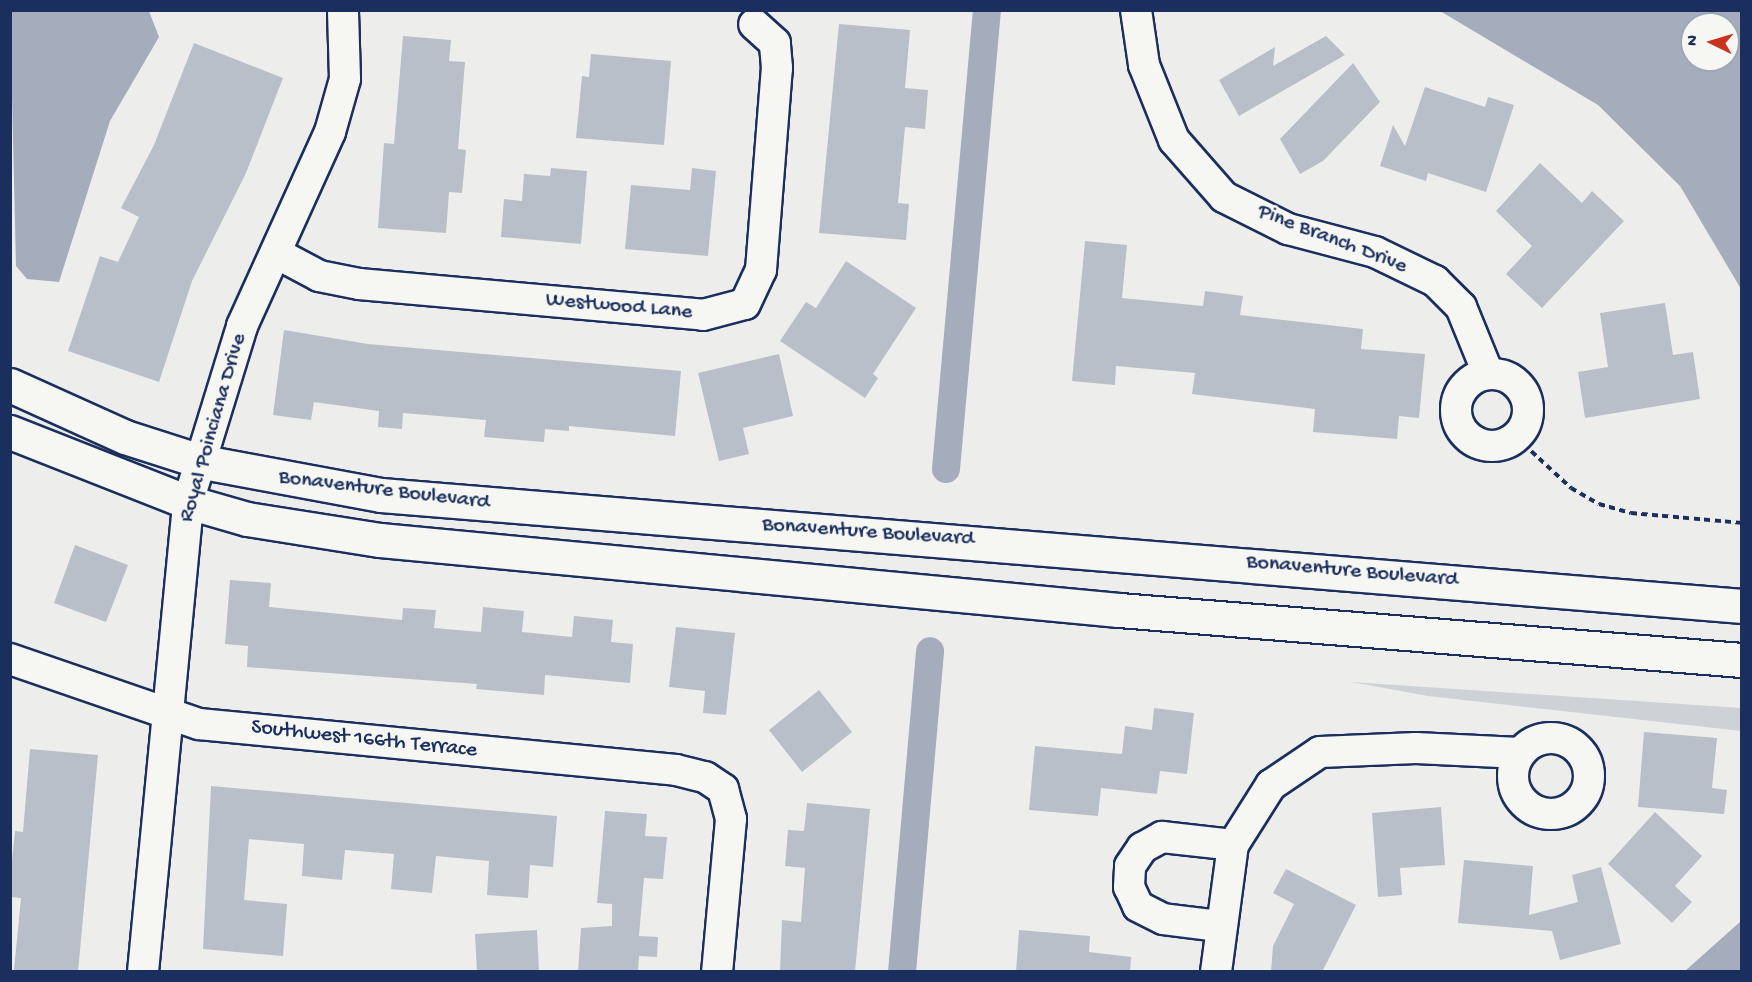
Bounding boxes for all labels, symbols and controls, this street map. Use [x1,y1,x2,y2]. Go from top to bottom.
north arrow [1680,12,1740,72]
text: N [1684,35,1703,47]
street label: Pine Branch Drive [1253,199,1411,281]
street label: Westwood Lane [545,287,693,327]
street label: Royal Poinciana Drive [174,331,254,525]
street label: Bonaventure Boulevard [277,465,491,517]
street label: Bonaventure Boulevard [761,512,975,554]
street label: Bonaventure Boulevard [1245,550,1459,594]
street label: Southwest 166th Terrace [250,715,478,765]

